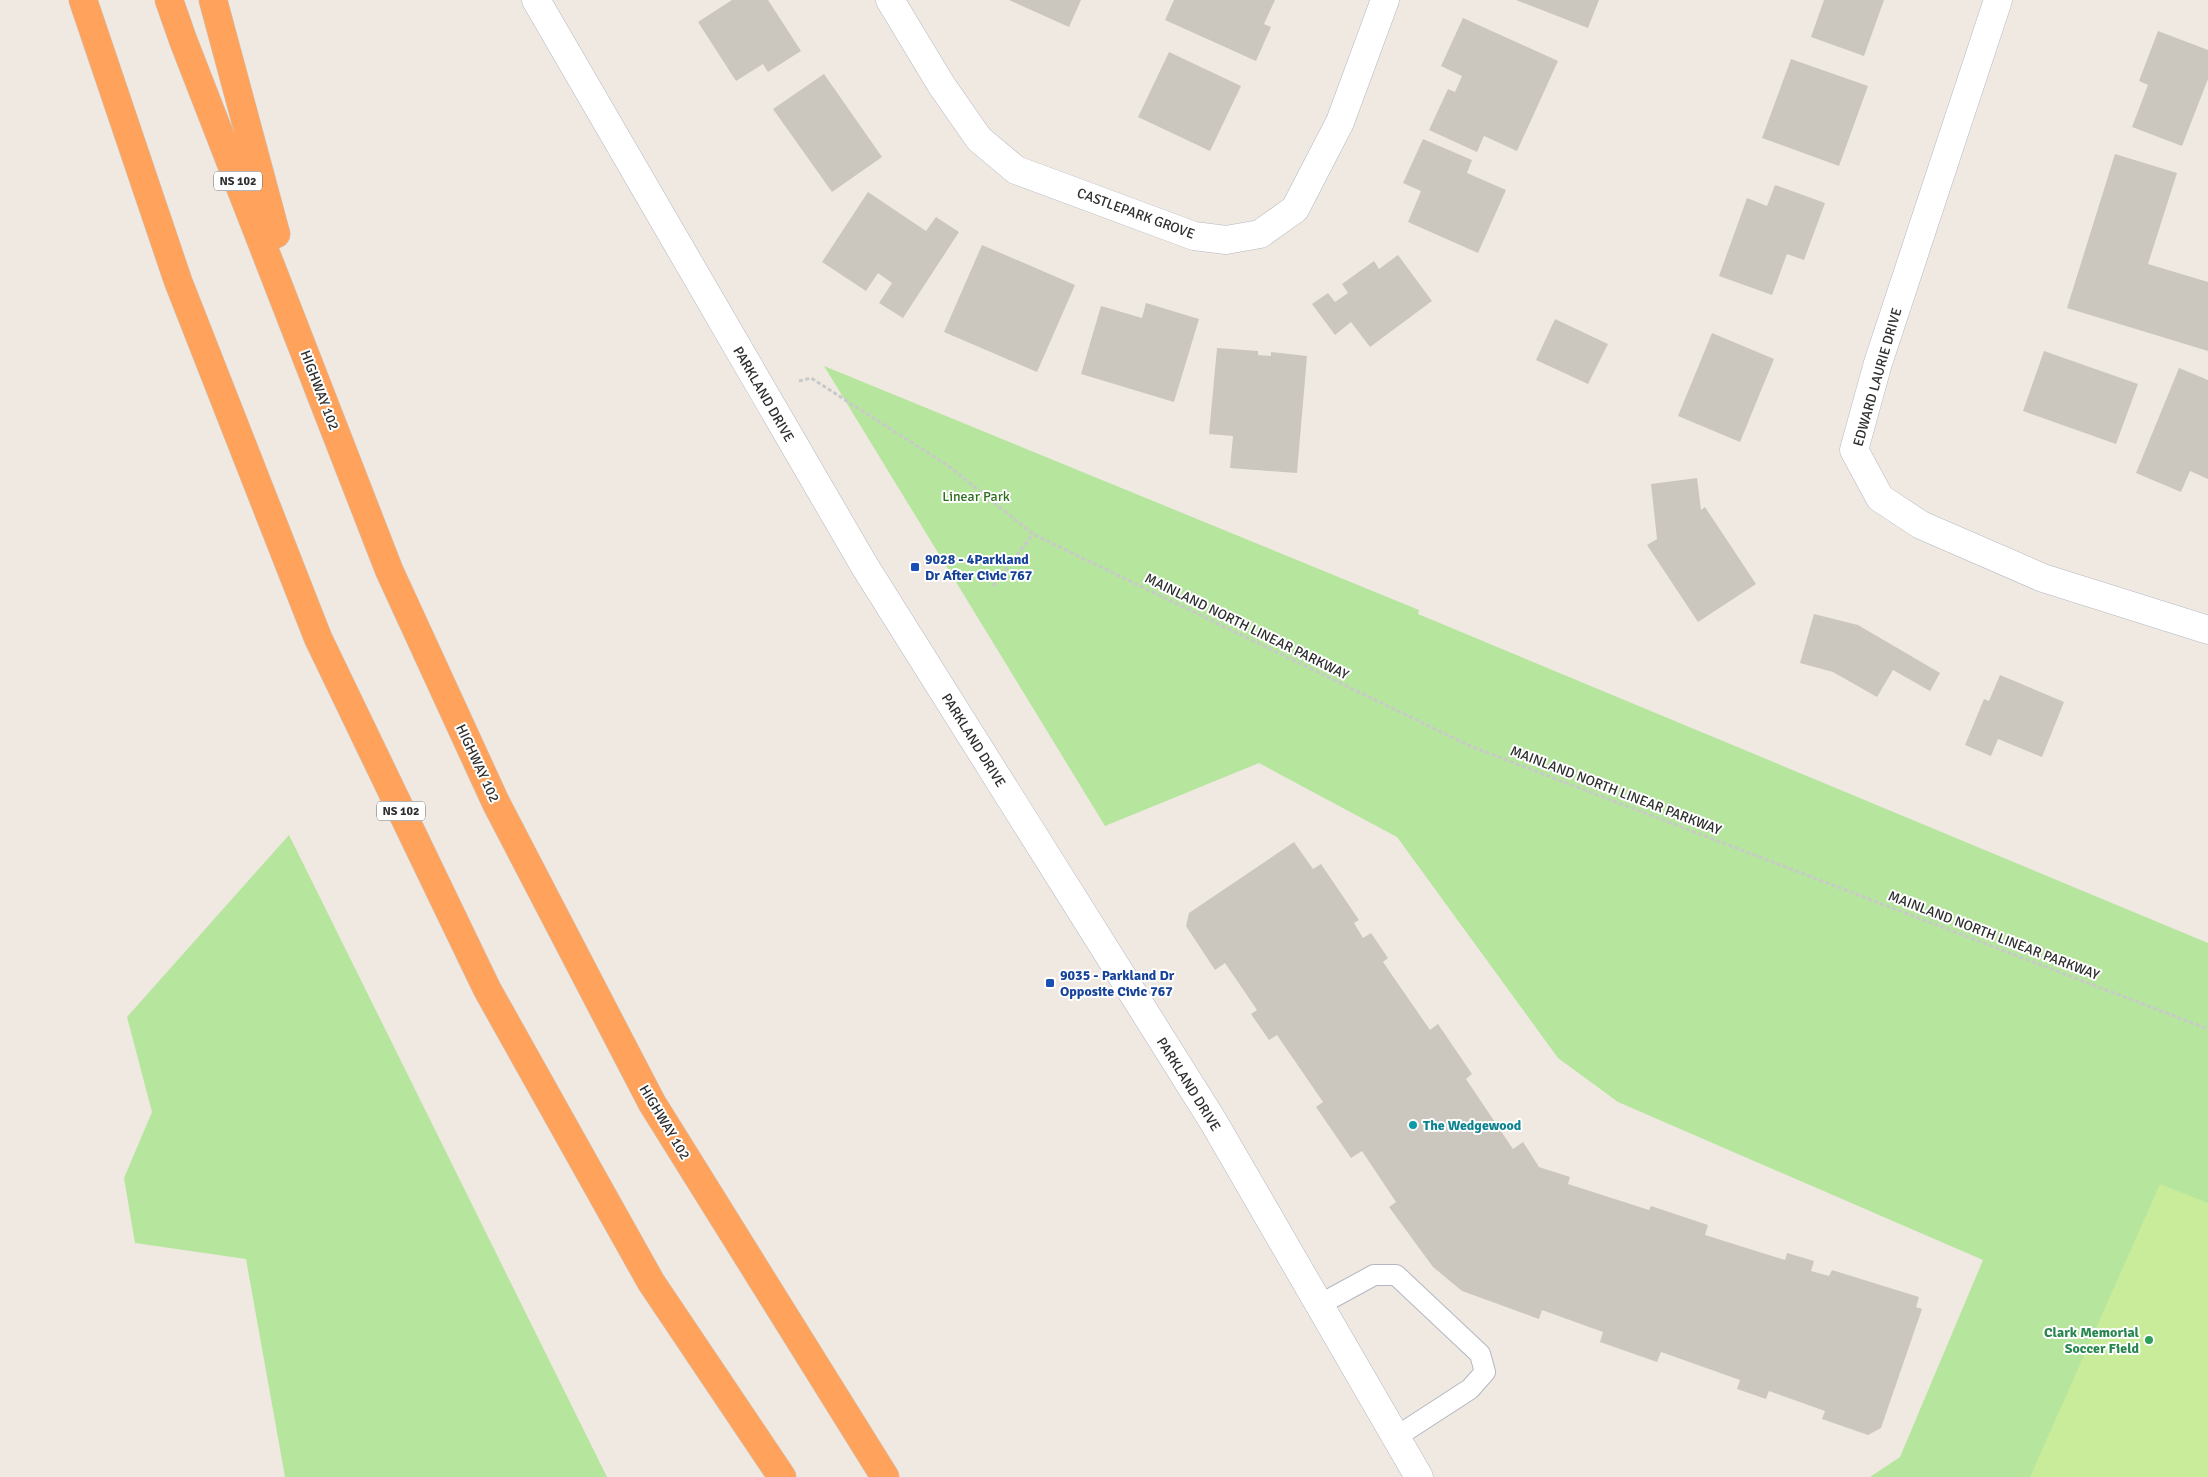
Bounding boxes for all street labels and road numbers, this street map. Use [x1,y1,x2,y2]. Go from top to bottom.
road number: NS 102 [214,172,262,190]
street label: CASTLEPARK GROVE [1075,184,1197,243]
street label: EDWARD LAURIE DRIVE [1850,306,1905,448]
street label: PARKLAND DRIVE [729,344,798,445]
street label: HIGHWAY 102 [297,348,343,433]
street label: MAINLAND NORTH LINEAR PARKWAY [1142,570,1352,683]
street label: PARKLAND DRIVE [938,690,1009,790]
street label: HIGHWAY 102 [452,721,503,805]
street label: MAINLAND NORTH LINEAR PARKWAY [1508,742,1724,839]
road number: NS 102 [377,801,425,820]
street label: MAINLAND NORTH LINEAR PARKWAY [1886,887,2102,984]
street label: PARKLAND DRIVE [1153,1034,1224,1134]
street label: HIGHWAY 102 [636,1082,694,1163]

